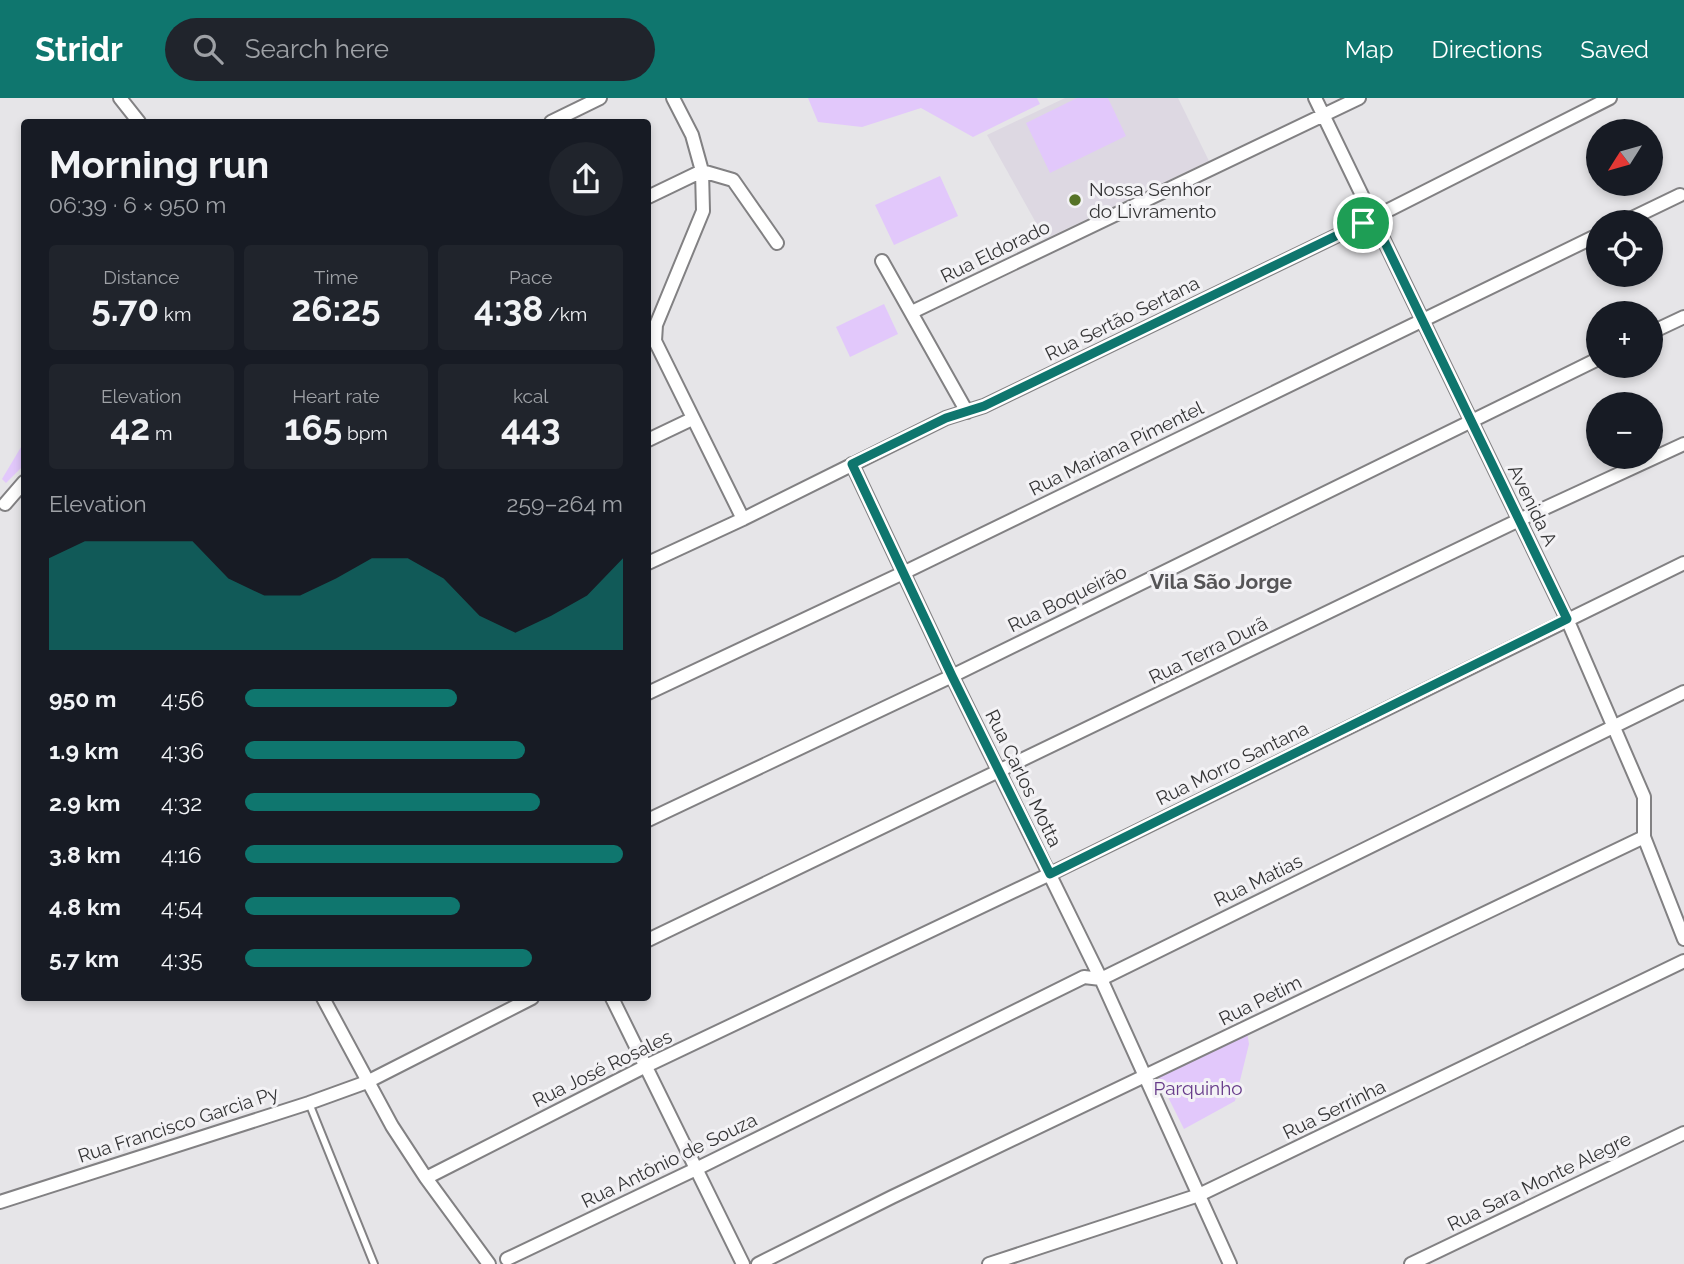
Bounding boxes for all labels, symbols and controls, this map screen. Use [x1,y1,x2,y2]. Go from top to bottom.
search box [165,18,655,81]
text: Stridr [35,30,123,69]
icon: search [189,30,227,68]
text: Search here [245,34,389,64]
text: Map [1345,35,1394,64]
text: Directions [1432,35,1542,64]
text: Saved [1580,35,1649,64]
north arrow [1586,119,1662,196]
map controls [1586,119,1663,469]
text: Morning run [49,142,269,187]
button: share [549,142,623,216]
place label: Nossa Senhor do Livramento [1089,178,1216,222]
text: 06:39 · 6 × 950 m [49,191,226,218]
marker: Nossa Senhor do Livramento [1067,192,1083,208]
pin [1333,193,1393,253]
icon: arrive [1344,204,1382,242]
button: locate [1586,210,1663,287]
street label: Rua Eldorado [937,215,1053,287]
text: Distance [103,266,179,288]
text: Time [314,266,358,288]
text: Pace [509,266,552,288]
street label: Rua Sertão Sertana [1041,271,1203,365]
text: 5.70 [91,288,159,329]
text: 26:25 [292,288,380,329]
text: 4:38 [474,288,543,329]
button: + [1586,301,1663,378]
text: km [159,303,191,325]
text: /km [543,303,587,325]
text: Elevation [101,385,182,407]
text: Heart rate [292,385,380,407]
text: kcal [513,385,548,407]
button: − [1586,392,1663,469]
street label: Rua Mariana Pímentel [1025,396,1207,500]
text: 42 [110,407,150,448]
text: 165 [284,407,342,448]
text: 443 [501,407,560,448]
text: m [150,422,172,444]
text: bpm [342,422,388,444]
street label: Avenida A [1504,461,1562,549]
text: Elevation [49,490,147,517]
text: 259–264 m [507,490,623,517]
street label: Rua Boqueirão [1004,560,1130,636]
district label: Vila São Jorge [1150,569,1292,594]
street label: Rua Terra Durã [1145,612,1271,688]
text: 950 m [49,685,116,712]
text: 4:56 [161,685,204,712]
street label: Rua Carlos Motta [981,706,1067,850]
street label: Rua Morro Santana [1152,717,1312,809]
text: 1.9 km [49,737,119,764]
text: 4:36 [161,737,204,764]
text: 2.9 km [49,789,120,816]
text: 4:32 [161,789,202,816]
text: 3.8 km [49,841,121,868]
text: 4:16 [161,841,202,868]
street label: Rua Matias [1210,849,1306,911]
text: 4.8 km [49,893,121,920]
text: 4:54 [161,893,203,920]
text: 5.7 km [49,945,119,972]
text: 4:35 [161,945,203,972]
street label: Rua Petim [1215,971,1305,1029]
street label: Rua José Rosales [529,1025,675,1111]
street label: Rua Serrinha [1279,1075,1389,1143]
park label: Parquinho [1153,1077,1243,1099]
street label: Rua Francisco Garcia Py [75,1081,281,1167]
street label: Rua Antônio de Souza [578,1108,760,1212]
street label: Rua Sara Monte Alegre [1444,1127,1634,1235]

